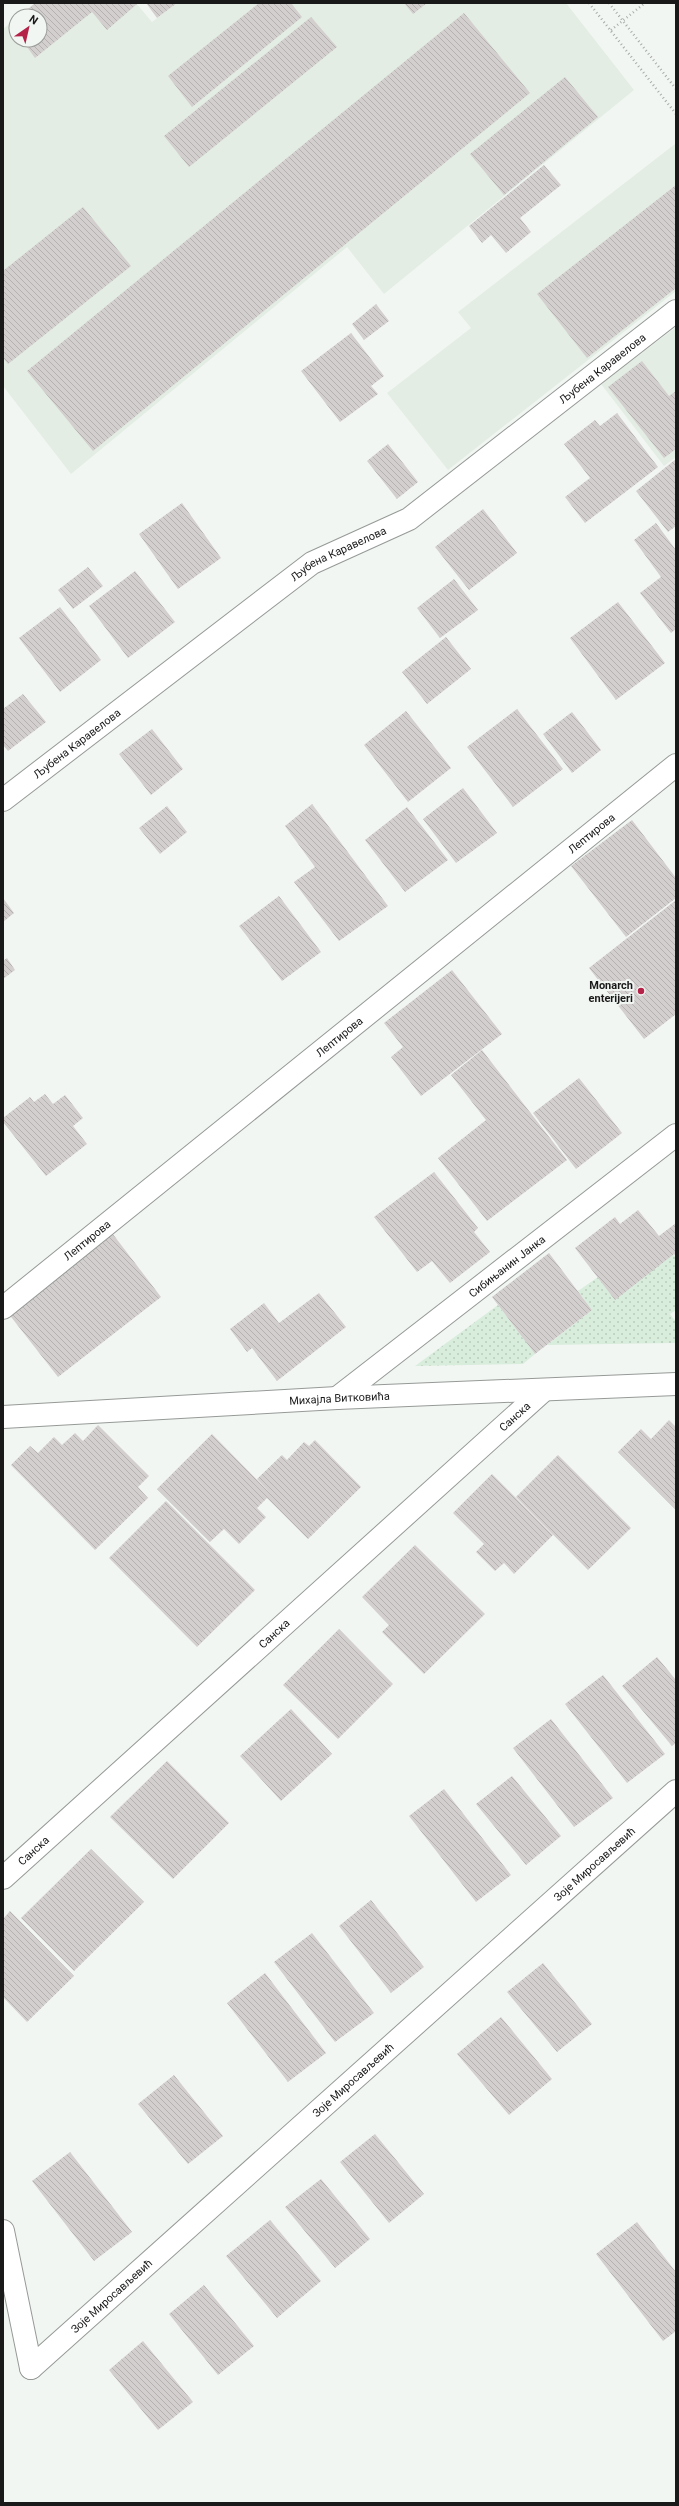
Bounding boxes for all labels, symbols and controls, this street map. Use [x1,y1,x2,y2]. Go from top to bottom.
north arrow [8,8,48,48]
text: N [26,13,40,28]
street label: Љубена Каравелова [557,331,649,407]
street label: Љубена Каравелова [288,524,388,584]
street label: Љубена Каравелова [31,706,123,781]
street label: Лептирова [566,811,618,856]
place label: Monarch enterijeri [589,979,633,1005]
marker: Monarch enterijeri [636,986,646,996]
street label: Лептирова [313,1014,366,1060]
street label: Лептирова [61,1218,113,1263]
street label: Сибињанин Јанка [466,1233,548,1300]
street label: Михајла Витковића [289,1390,390,1408]
street label: Санска [497,1400,533,1434]
street label: Санска [256,1617,293,1651]
street label: Зоје Миросављевић [551,1825,638,1904]
street label: Санска [16,1834,52,1868]
street label: Зоје Миросављевић [310,2041,397,2120]
street label: Зоје Миросављевић [69,2257,155,2336]

